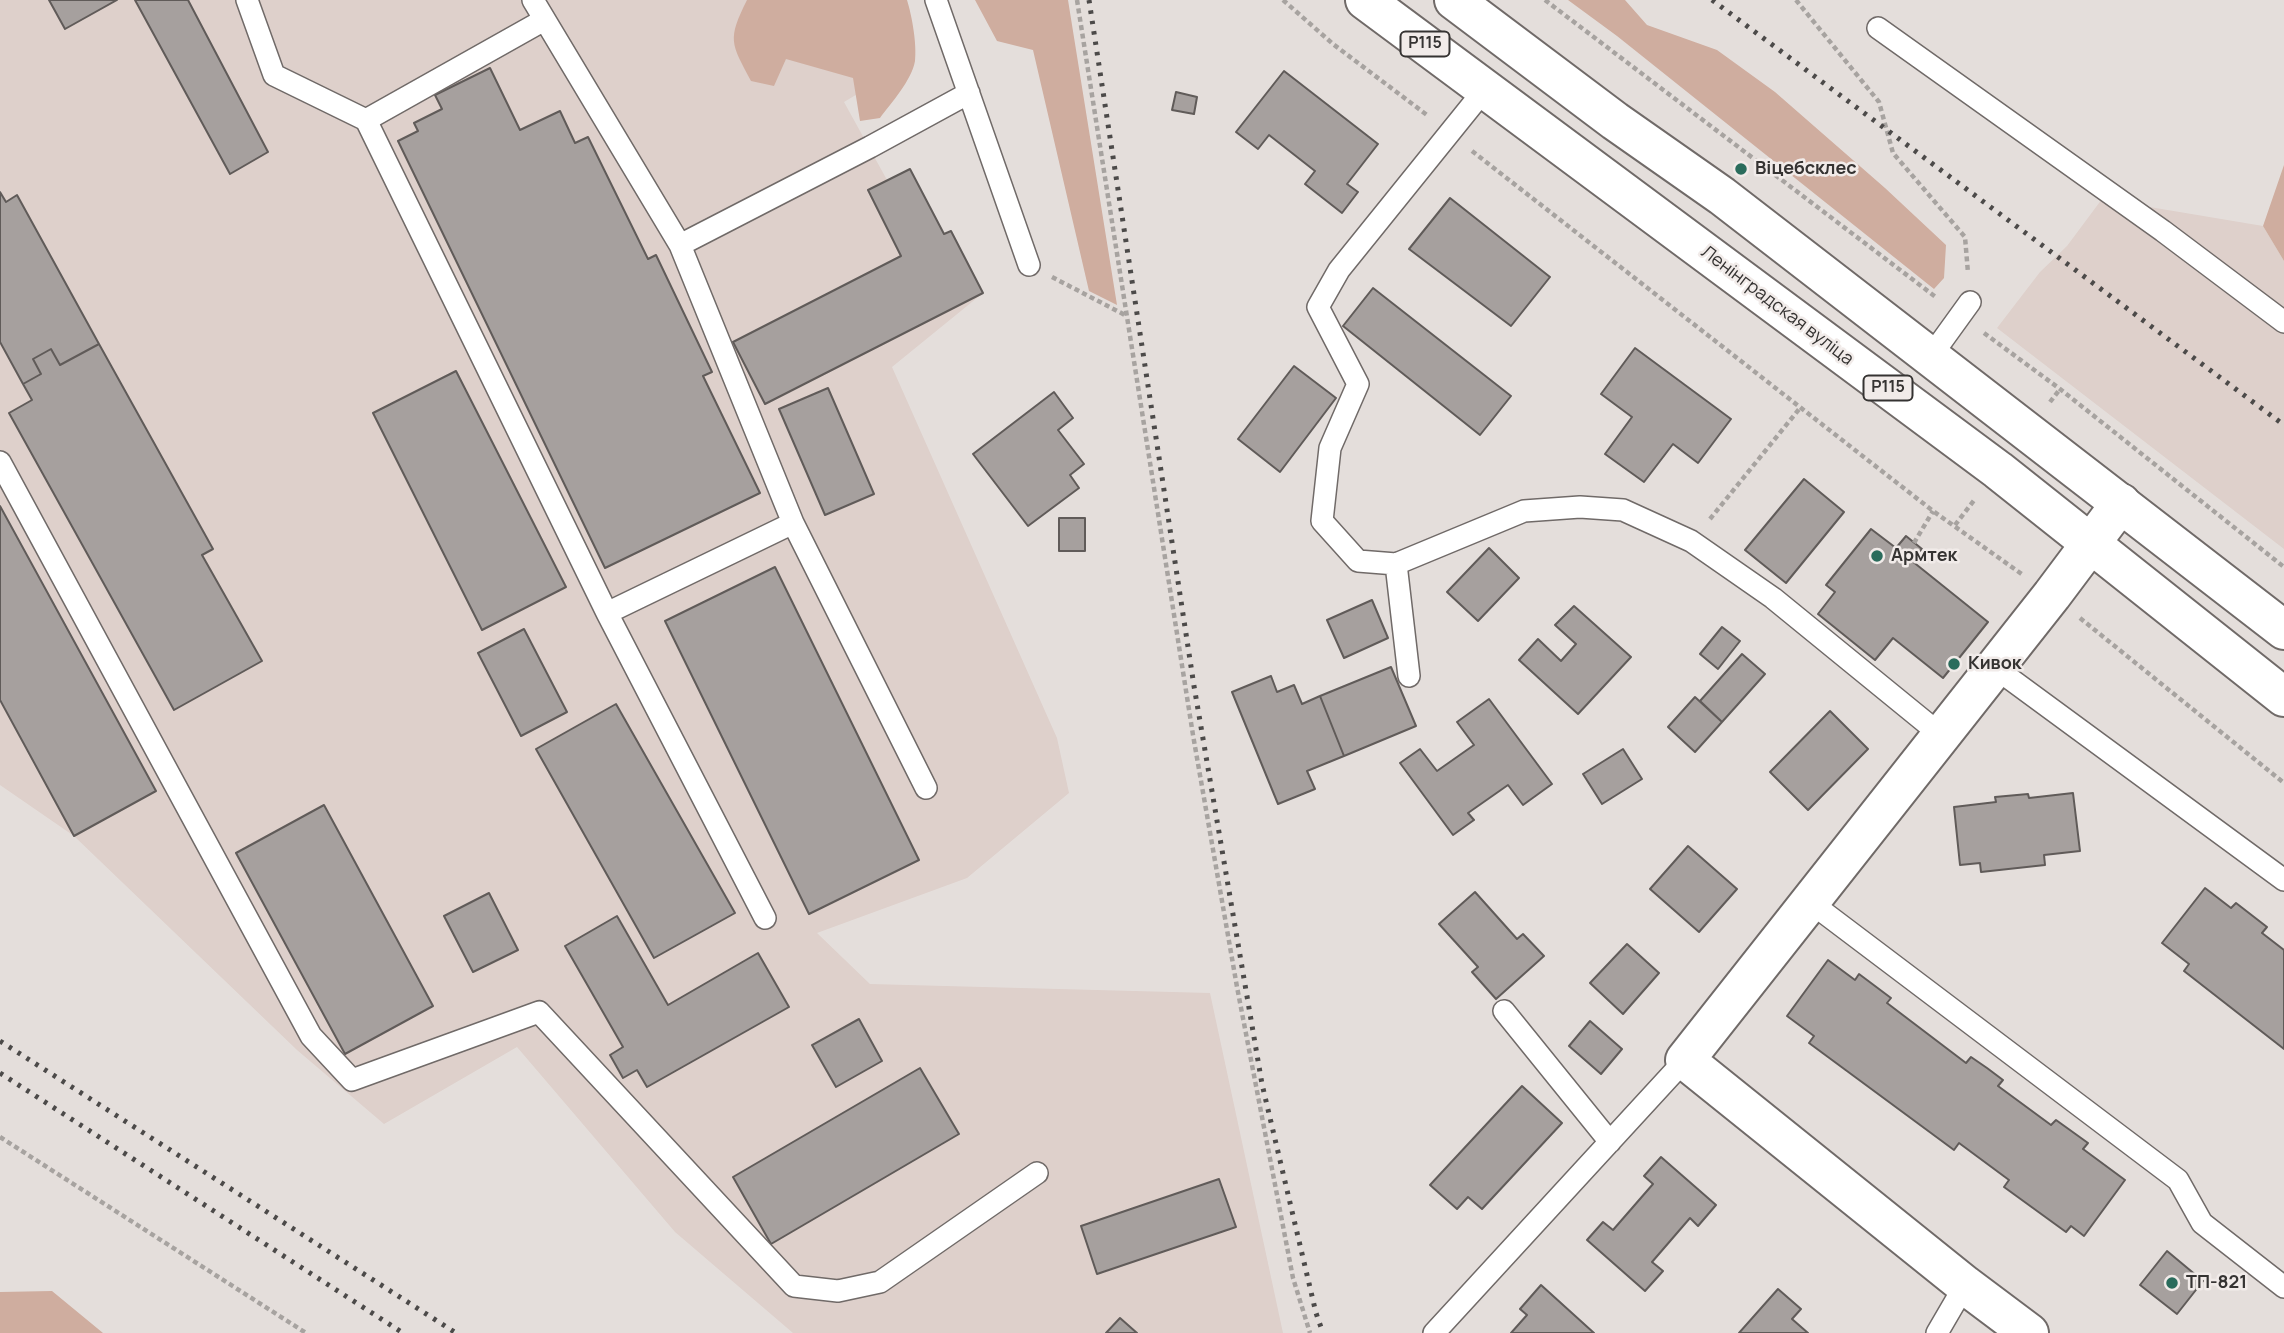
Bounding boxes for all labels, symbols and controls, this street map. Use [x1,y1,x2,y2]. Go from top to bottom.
road number: Р115 [1400,32,1450,56]
place label: Віцебсклес [1755,158,1857,180]
marker: Віцебсклес [1733,161,1749,177]
street label: Ленінградская вуліца [1697,242,1857,370]
road number: Р115 [1864,376,1912,400]
place label: Армтек [1891,545,1957,567]
marker: Армтек [1869,548,1885,564]
place label: Кивок [1968,653,2021,675]
marker: Кивок [1946,656,1962,672]
place label: ТП-821 [2186,1272,2247,1294]
marker: ТП-821 [2164,1275,2180,1291]

